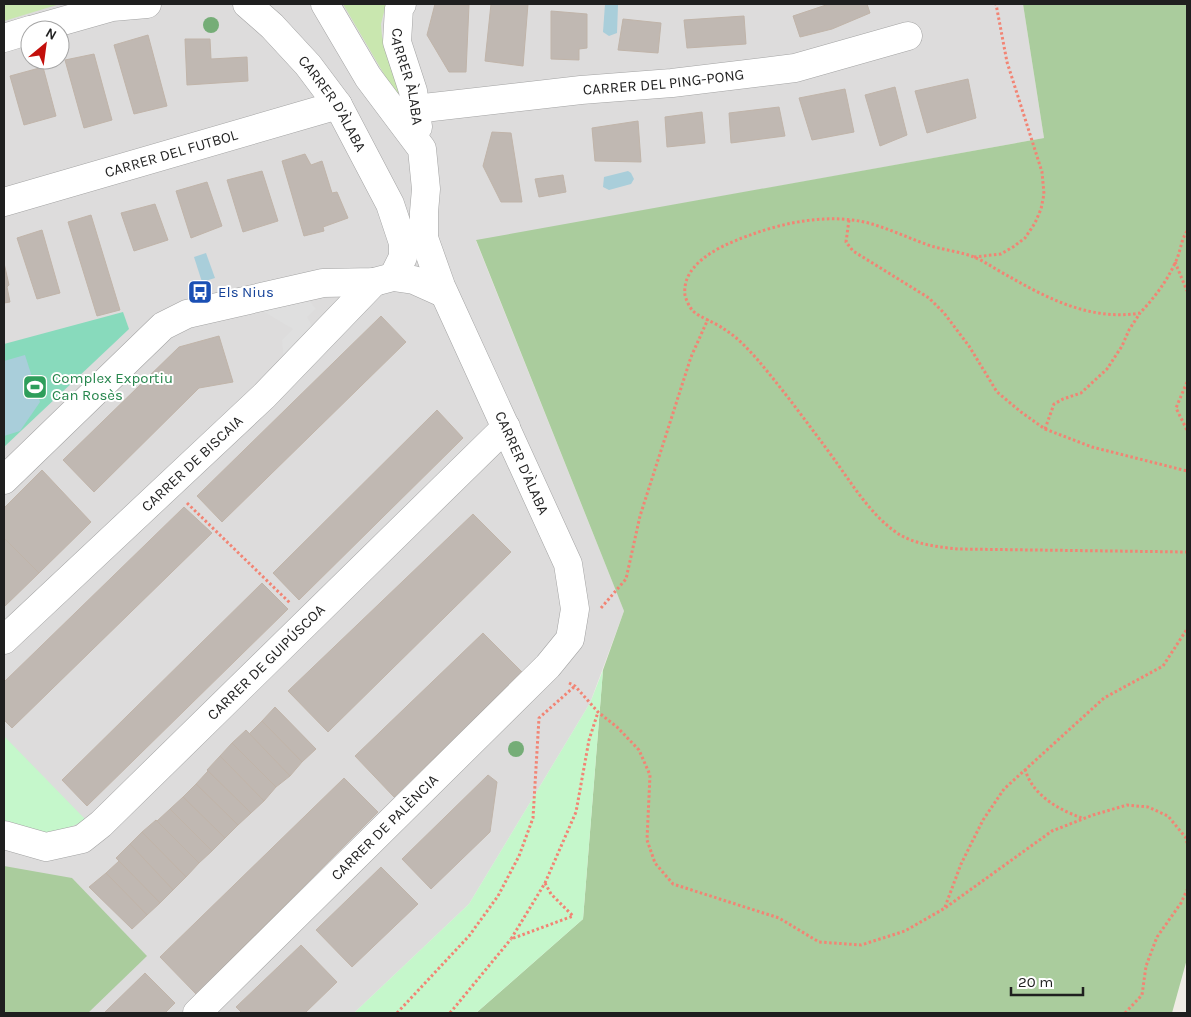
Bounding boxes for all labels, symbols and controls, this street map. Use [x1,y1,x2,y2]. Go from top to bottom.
north arrow [20,20,70,70]
text: N [43,24,60,44]
street label: CARRER ÀLABA [388,28,427,126]
street label: CARRER D'ÀLABA [294,51,370,155]
street label: CARRER DEL PING-PONG [582,65,745,99]
street label: CARRER DEL FUTBOL [103,126,240,181]
bus stop icon: Els Nius [187,279,213,305]
place label: Els Nius [218,283,274,301]
place label: Complex Exportiu Can Rosès [52,369,173,404]
sports icon: Complex Exportiu Can Rosès [22,374,48,400]
street label: CARRER D'ÀLABA [491,408,553,518]
street label: CARRER DE BISCAIA [138,411,247,515]
street label: CARRER DE GUIPÚSCOA [204,600,329,724]
street label: CARRER DE PALÈNCIA [327,770,442,884]
scale bar [1011,964,1084,996]
text: 20 m [1018,973,1053,991]

